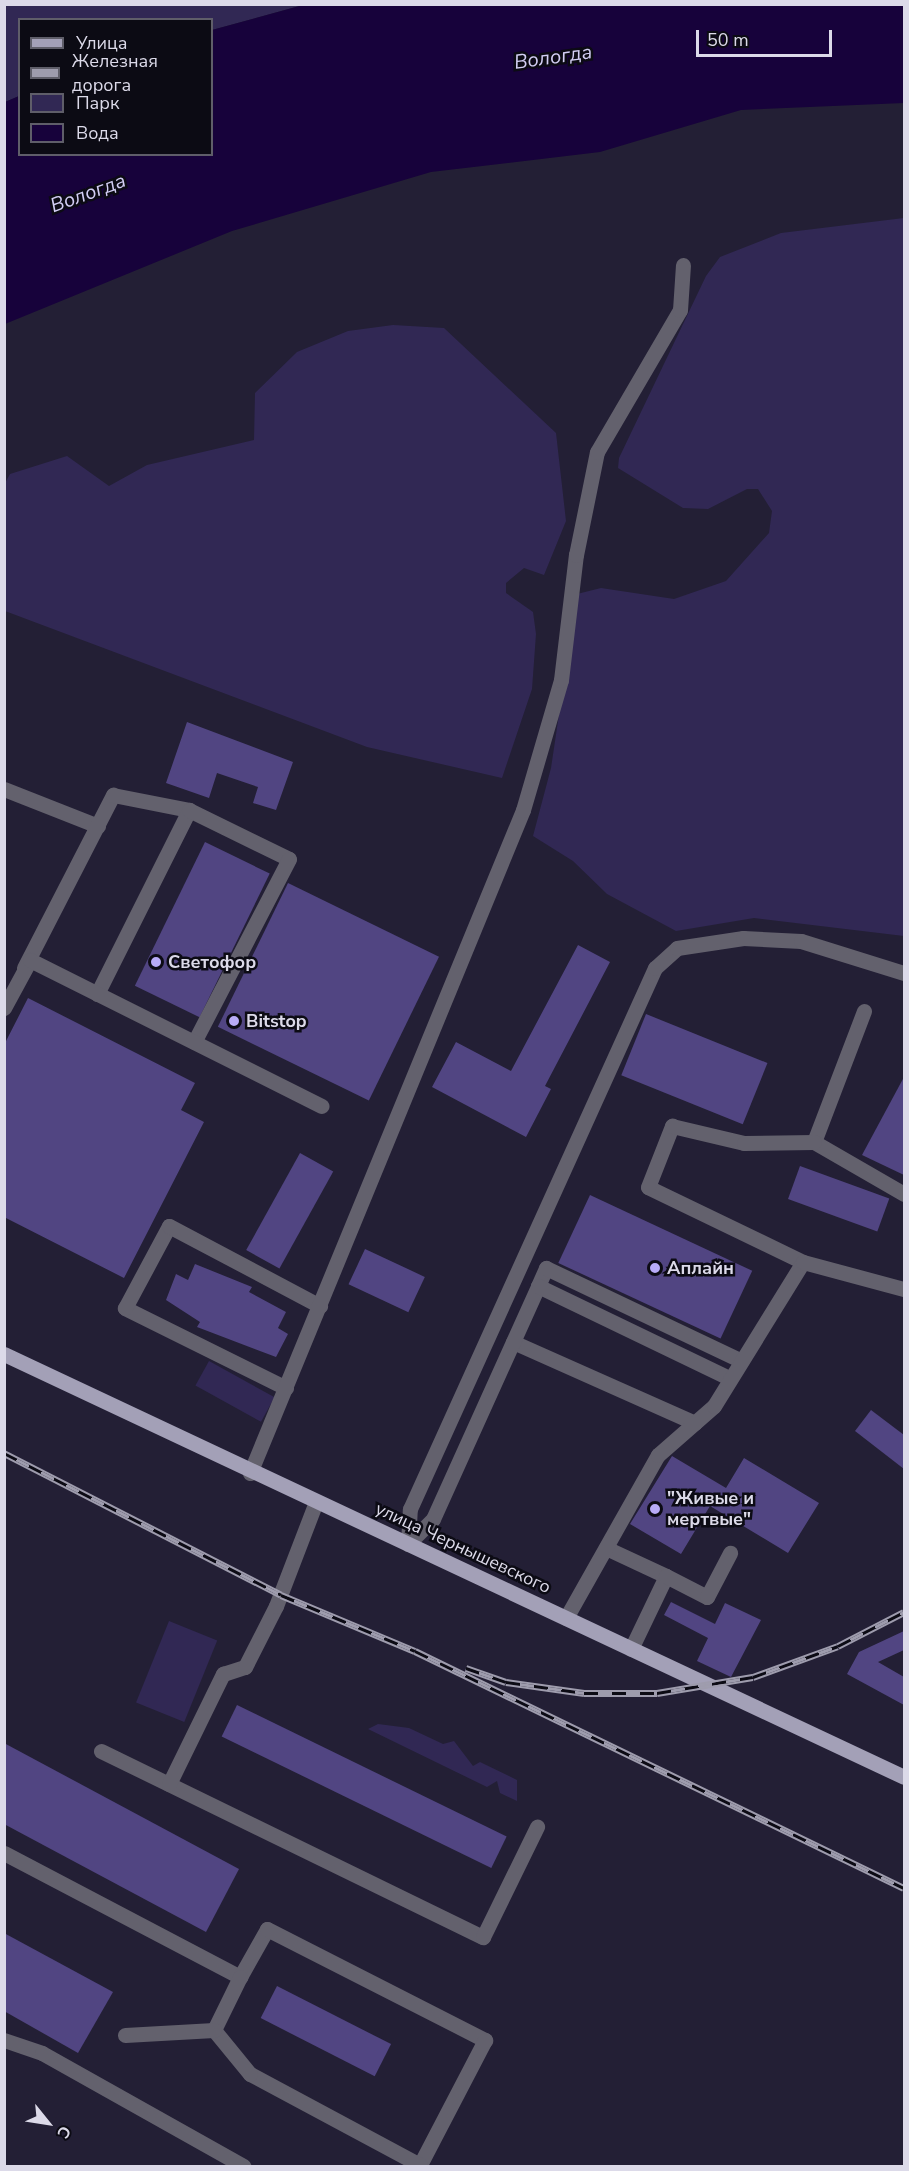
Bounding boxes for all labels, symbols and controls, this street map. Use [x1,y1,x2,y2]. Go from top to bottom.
legend [18,18,213,156]
scale bar [699,18,836,56]
text: 50 m [707,28,749,52]
text: Улица [76,31,127,55]
water label: Вологда [512,40,594,74]
text: Железная дорога [72,49,158,97]
text: Парк [76,91,119,115]
text: Вода [76,121,119,145]
water label: Вологда [47,168,129,218]
place label: Светофор [168,951,256,973]
marker: Светофор [149,955,163,969]
place label: Bitstop [246,1010,307,1032]
marker: Bitstop [227,1014,241,1028]
place label: Аплайн [667,1257,734,1279]
marker: Аплайн [648,1261,662,1275]
place label: "Живые и мертвые" [667,1488,754,1530]
street label: улица Чернышевского [372,1498,554,1598]
marker: "Живые и мертвые" [648,1502,662,1516]
north arrow [18,2093,78,2153]
text: С [51,2122,76,2142]

